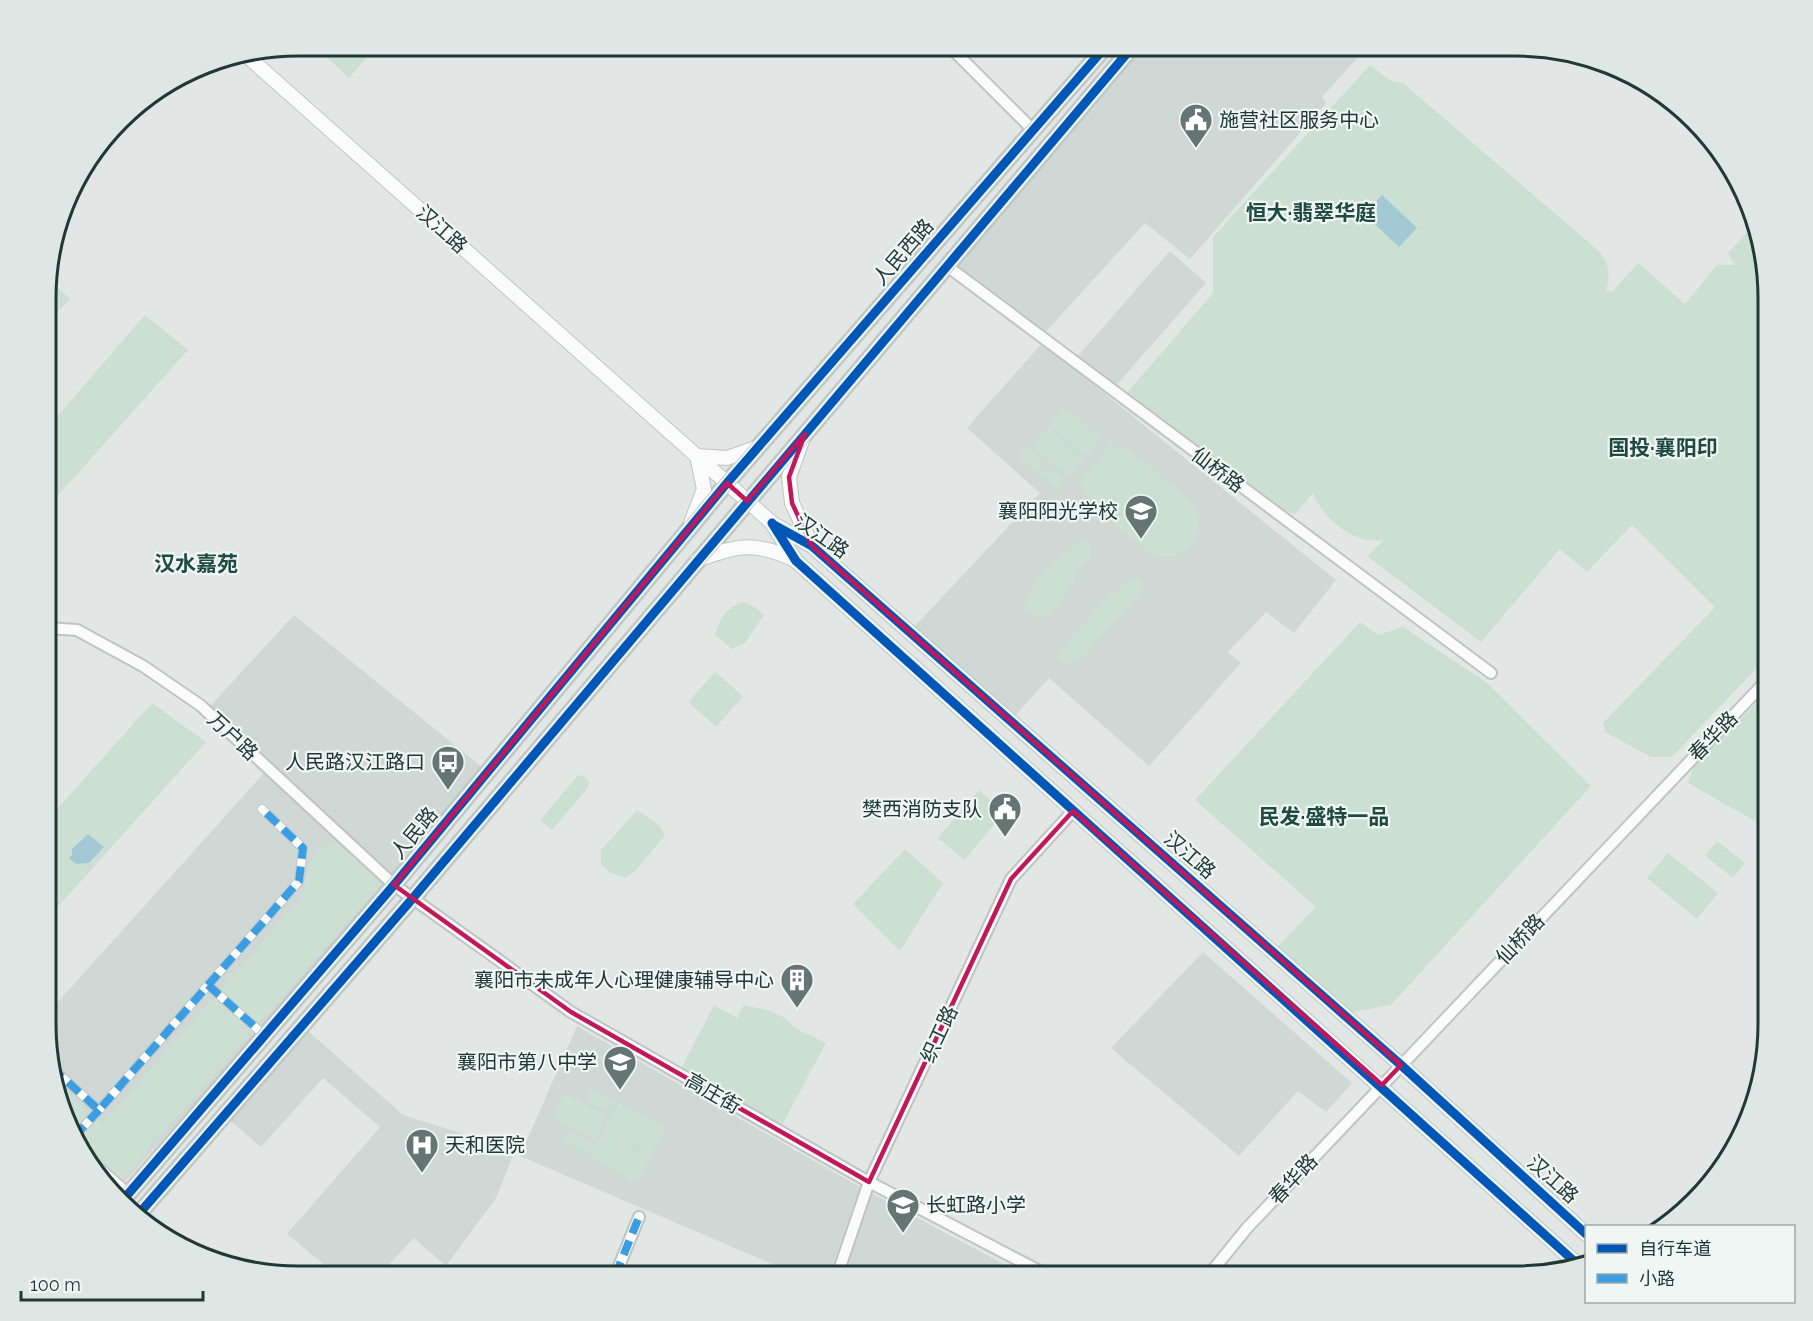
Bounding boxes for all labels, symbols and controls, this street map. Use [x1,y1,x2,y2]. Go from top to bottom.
public building icon: 施营社区服务中心 [1178,102,1214,149]
place label: 施营社区服务中心 [1219,108,1379,132]
street label: 汉江路 [412,200,472,258]
district label: 恒大·翡翠华庭 [1246,200,1376,225]
street label: 人民西路 [868,214,938,290]
district label: 国投·襄阳印 [1608,435,1718,460]
street label: 仙桥路 [1187,442,1249,498]
school or university icon: 襄阳阳光学校 [1123,493,1159,540]
place label: 襄阳阳光学校 [998,499,1118,523]
street label: 汉江路 [791,509,853,563]
district label: 汉水嘉苑 [154,551,238,576]
street label: 春华路 [1684,706,1742,766]
street label: 万户路 [203,707,263,765]
bus stop icon: 人民路汉江路口 [430,744,466,791]
place label: 人民路汉江路口 [285,750,425,774]
public building icon: 樊西消防支队 [987,791,1023,838]
place label: 樊西消防支队 [862,797,982,821]
street label: 人民路 [386,802,442,864]
district label: 民发·盛特一品 [1259,804,1389,829]
street label: 汉江路 [1159,826,1221,884]
street label: 仙桥路 [1491,909,1549,969]
building icon: 襄阳市未成年人心理健康辅导中心 [779,962,815,1009]
place label: 襄阳市未成年人心理健康辅导中心 [474,968,774,992]
street label: 织工路 [915,1002,963,1066]
school or university icon: 襄阳市第八中学 [602,1044,638,1091]
place label: 襄阳市第八中学 [457,1050,597,1074]
street label: 高庄街 [681,1068,745,1118]
hospital icon: 天和医院 [404,1127,440,1174]
place label: 天和医院 [445,1133,525,1157]
street label: 春华路 [1264,1149,1322,1209]
street label: 汉江路 [1523,1150,1583,1208]
school or university icon: 长虹路小学 [885,1187,921,1234]
place label: 长虹路小学 [926,1193,1026,1217]
legend [1585,1225,1795,1303]
text: 自行车道 [1639,1238,1711,1259]
scale bar [21,1264,202,1302]
text: 小路 [1639,1268,1675,1289]
text: 100 m [30,1274,81,1295]

